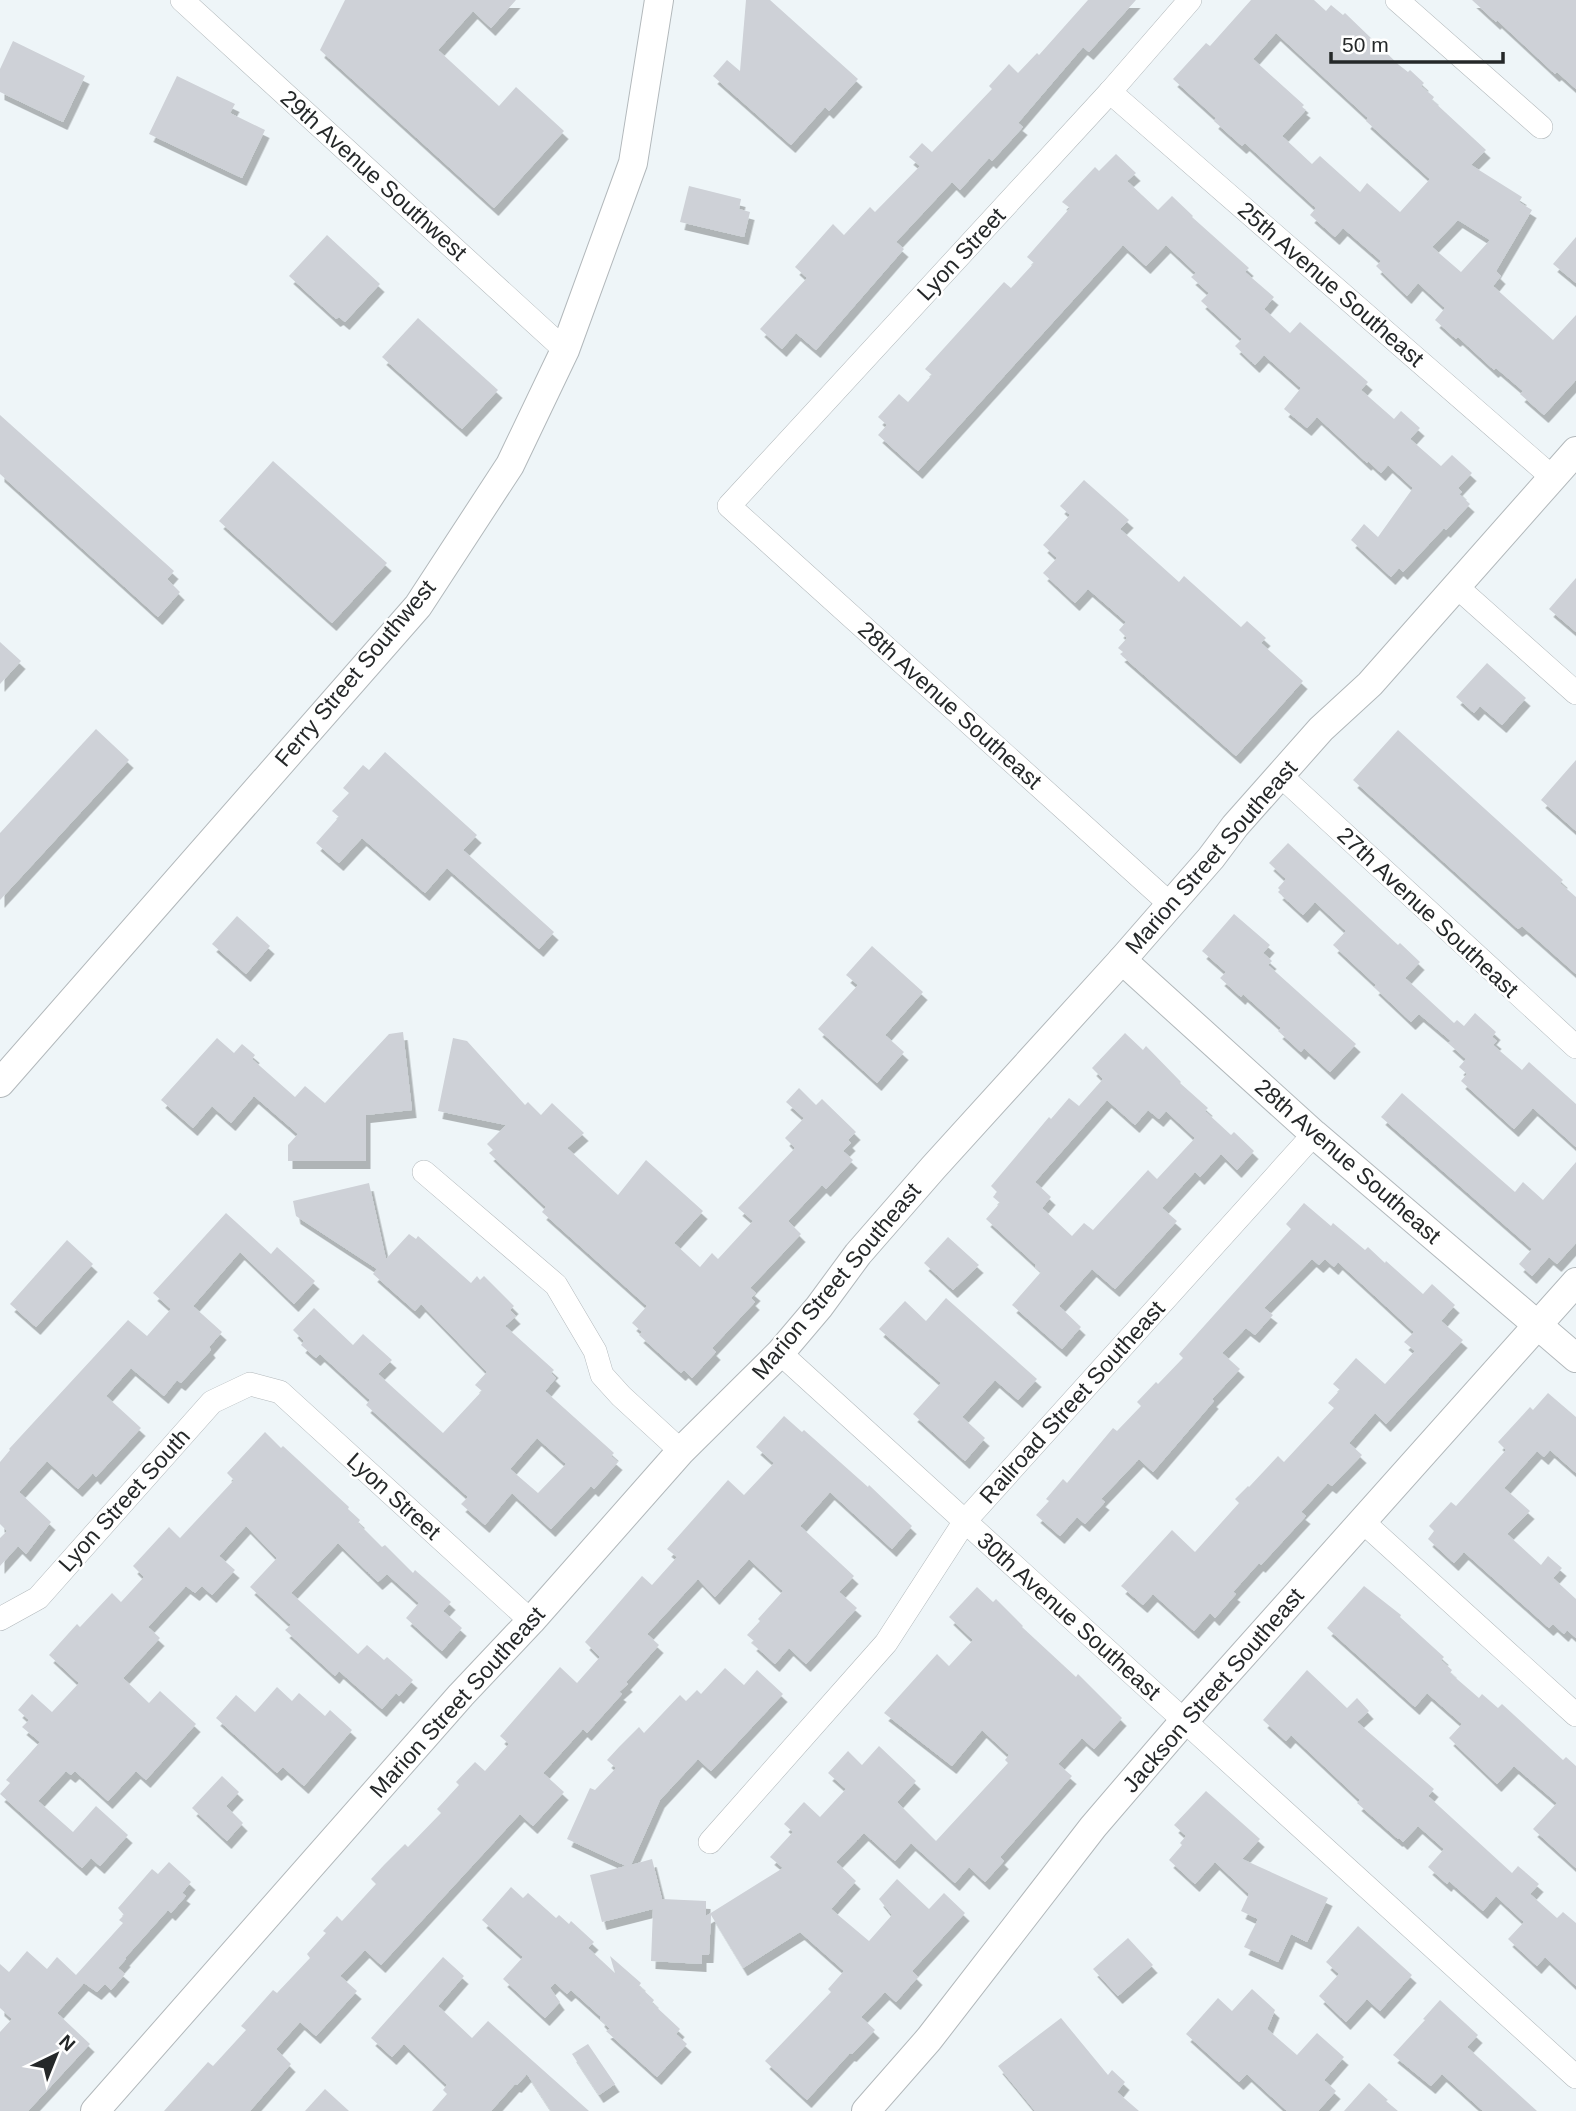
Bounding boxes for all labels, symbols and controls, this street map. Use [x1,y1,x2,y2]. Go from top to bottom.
scale bar [1331,21,1502,65]
text: 50 m [1342,33,1389,56]
street label: 29th Avenue Southwest [276,85,473,266]
street label: 25th Avenue Southeast [1233,196,1430,372]
street label: Lyon Street [912,202,1011,306]
street label: Ferry Street Southwest [269,574,441,771]
street label: 28th Avenue Southeast [853,616,1047,795]
street label: Marion Street Southeast [1120,754,1303,959]
street label: 27th Avenue Southeast [1332,822,1524,1003]
street label: 28th Avenue Southeast [1250,1073,1447,1249]
street label: Marion Street Southeast [746,1177,926,1384]
street label: Railroad Street Southeast [974,1295,1170,1509]
street label: Lyon Street South [53,1423,195,1577]
street label: Lyon Street [342,1447,447,1545]
street label: 30th Avenue Southeast [972,1527,1166,1706]
street label: Jackson Street Southeast [1117,1582,1309,1797]
street label: Marion Street Southeast [364,1601,550,1803]
north arrow [21,2020,91,2090]
text: N [55,2031,79,2055]

